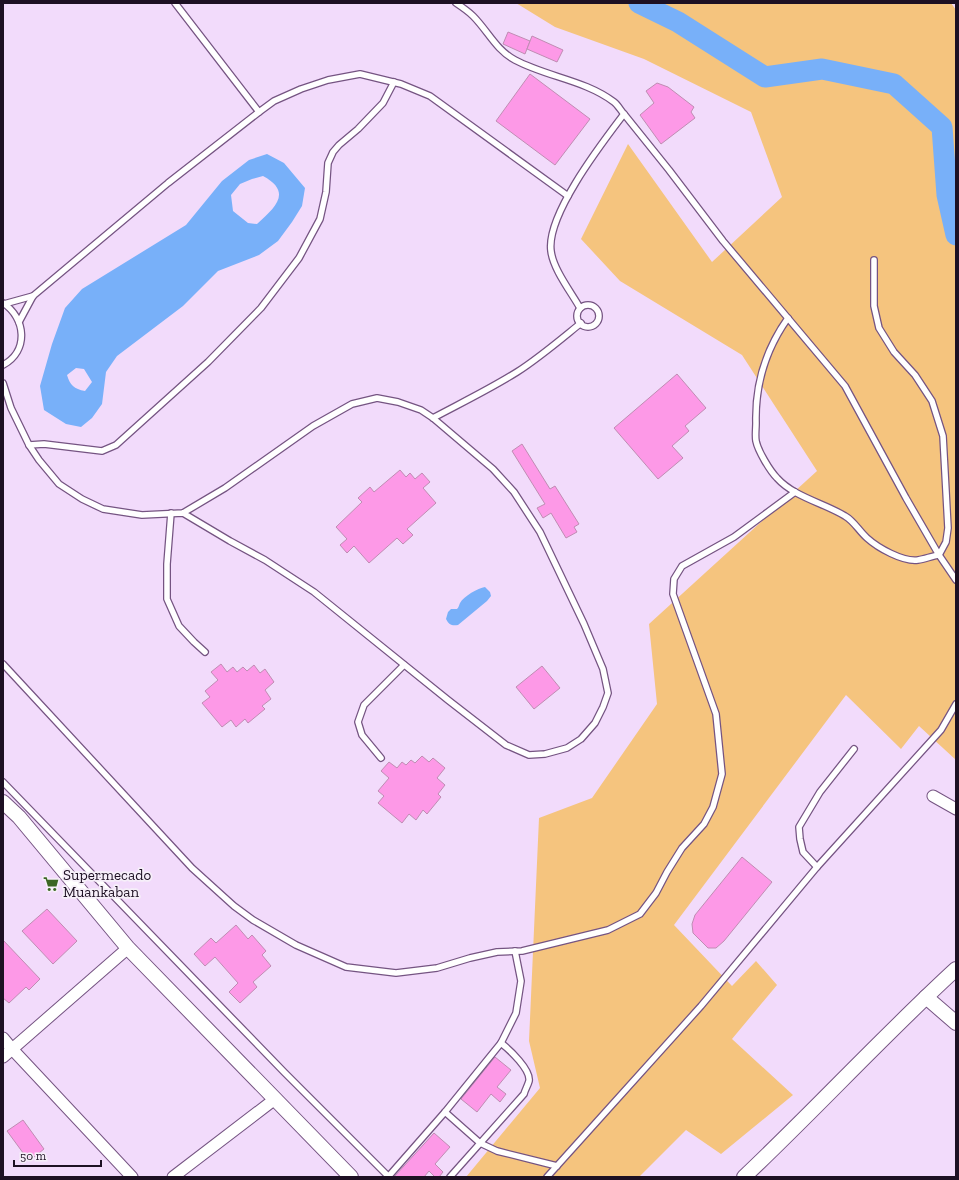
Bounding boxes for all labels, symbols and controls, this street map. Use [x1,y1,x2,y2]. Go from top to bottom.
place label: Supermecado Muankaban [63,866,151,901]
supermarket icon: Supermecado Muankaban [42,875,60,893]
scale bar [14,1142,101,1168]
text: 50 m [20,1149,47,1163]

